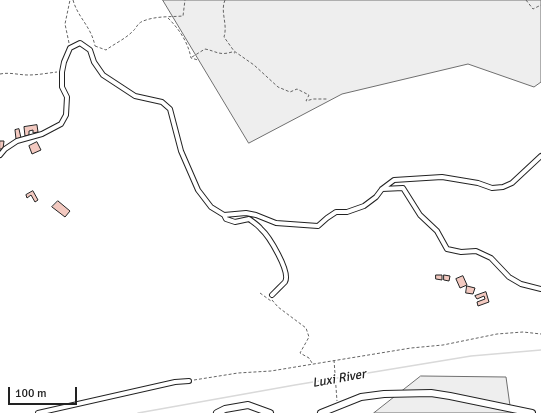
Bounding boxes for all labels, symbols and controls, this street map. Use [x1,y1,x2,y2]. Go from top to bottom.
water label: Luxi River [311,367,367,391]
scale bar [10,379,79,405]
text: 100 m [15,386,47,401]

